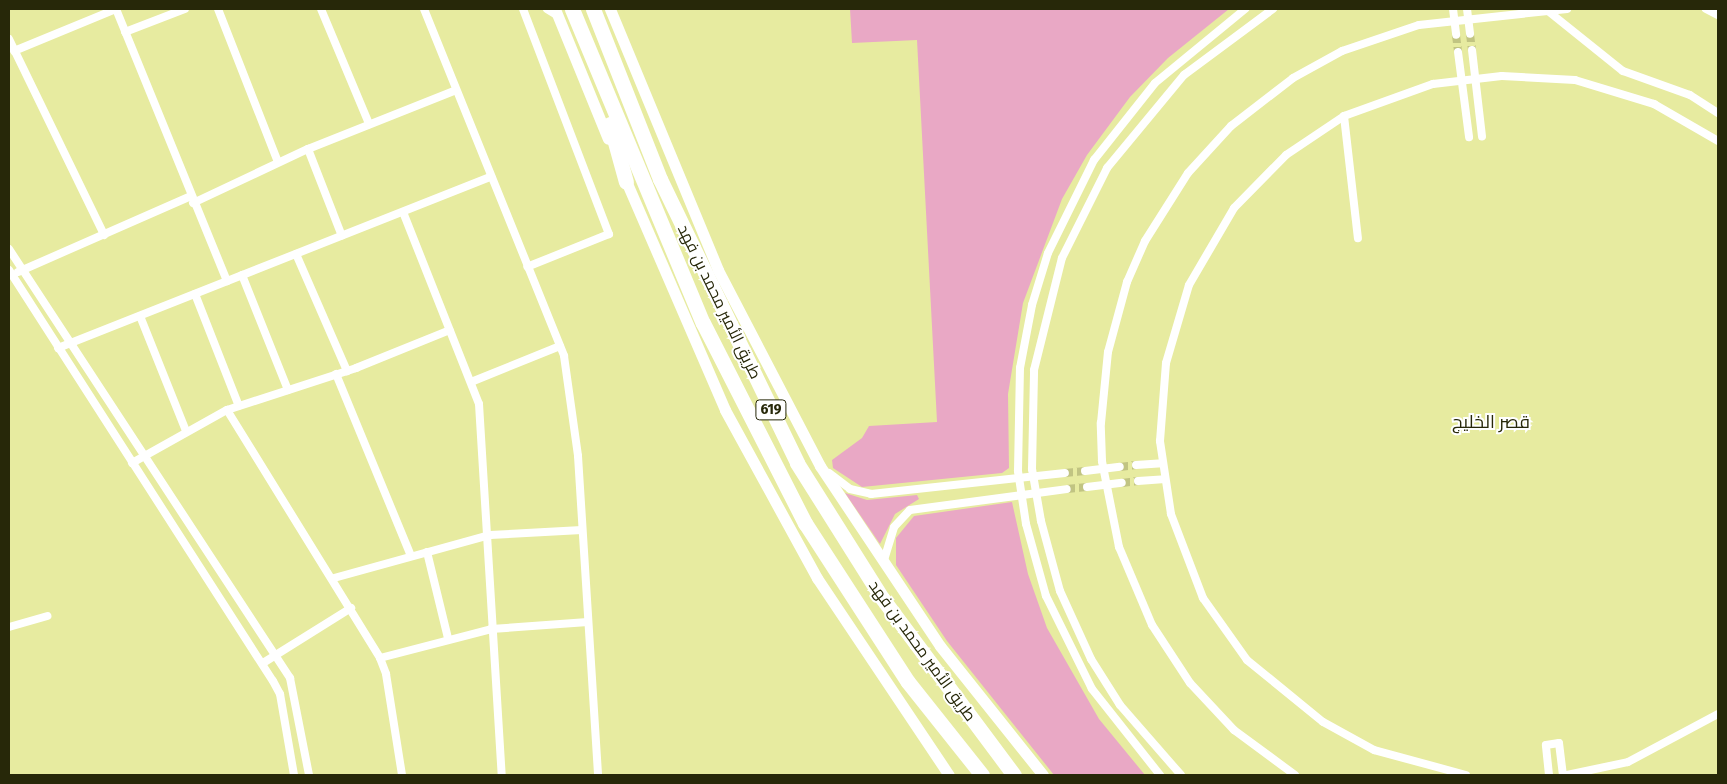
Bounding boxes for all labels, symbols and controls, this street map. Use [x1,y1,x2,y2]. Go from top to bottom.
street label: طريق الأمير محمد بن فهد [673,222,765,382]
road number: 619 [755,398,787,422]
district label: قصر الخليج [1452,411,1530,433]
street label: طريق الأمير محمد بن فهد [864,577,980,725]

